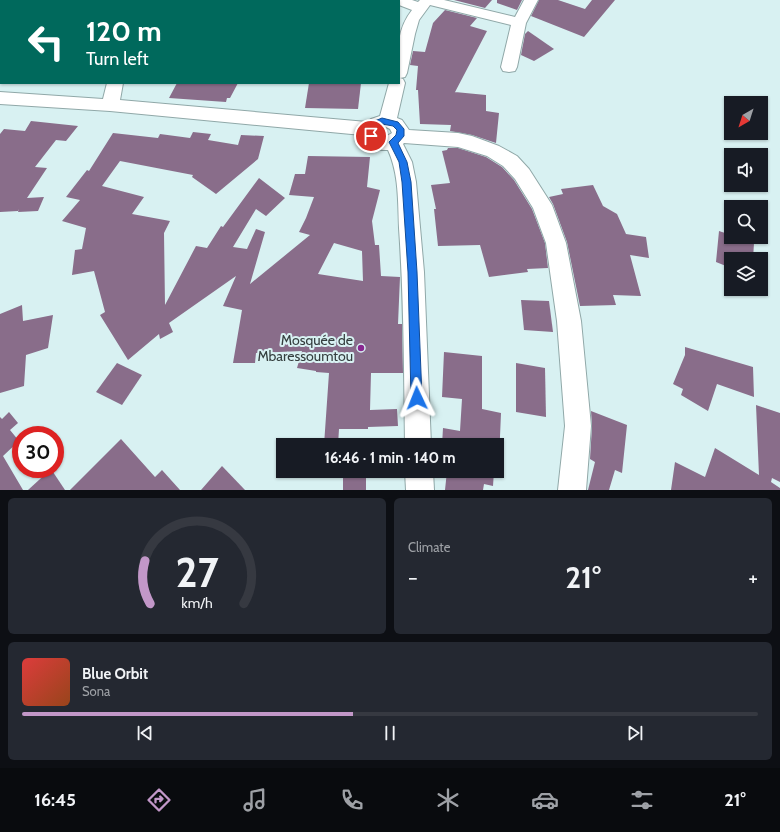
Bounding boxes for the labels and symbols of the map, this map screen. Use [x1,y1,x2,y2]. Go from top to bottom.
north arrow [724,96,768,140]
pin [354,119,388,153]
place label: Mosquée de Mbaressoumtou [257,331,353,365]
marker: Mosquée de Mbaressoumtou [356,343,366,353]
position arrow [396,377,438,419]
speed limit sign: 30 [12,426,64,478]

